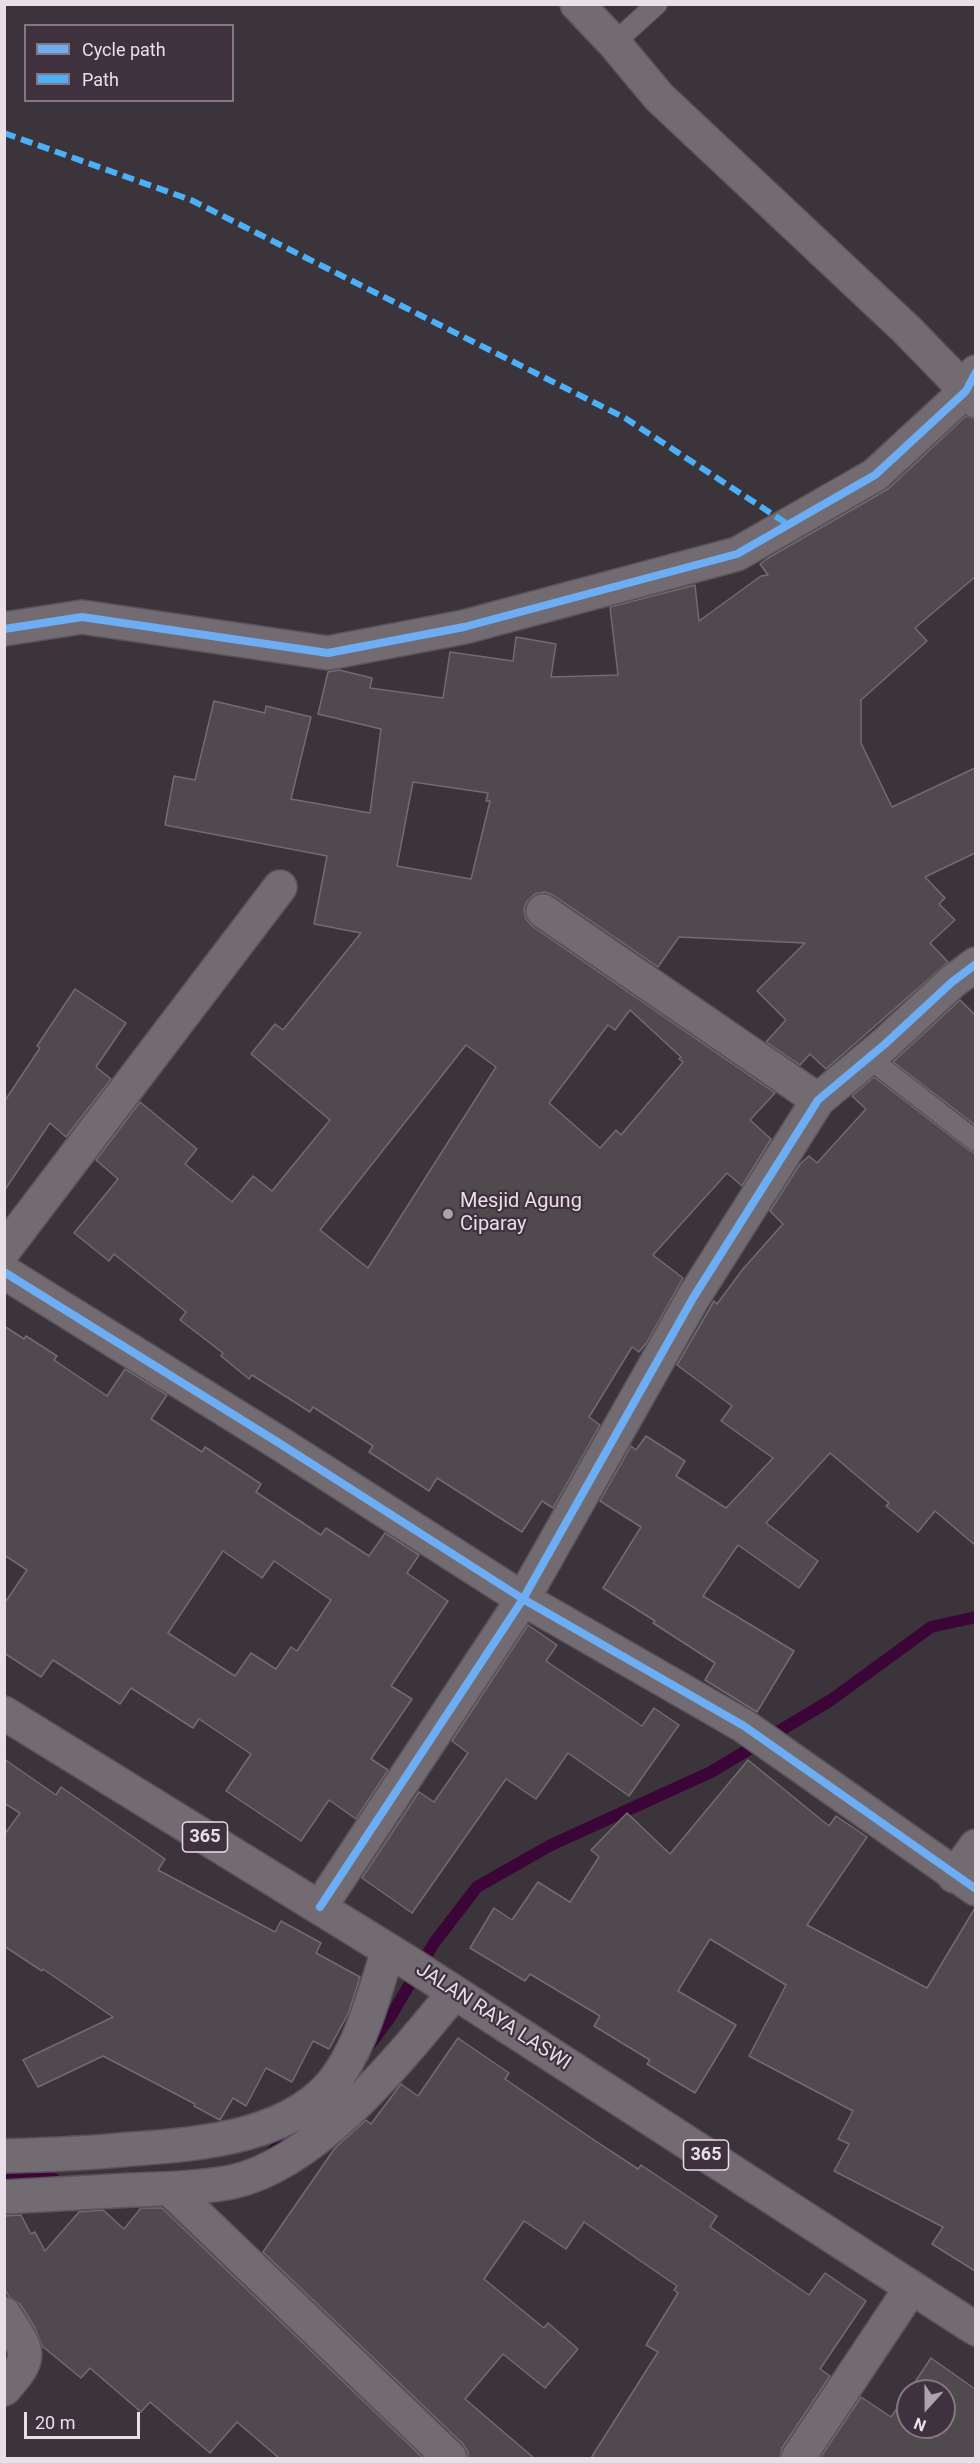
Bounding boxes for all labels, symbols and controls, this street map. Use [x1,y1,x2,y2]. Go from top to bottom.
legend [24,24,234,102]
text: Cycle path [82,39,166,60]
text: Path [82,69,119,90]
place label: Mesjid Agung Ciparay [460,1190,582,1237]
marker: Mesjid Agung Ciparay [441,1207,455,1221]
road number: 365 [182,1822,228,1852]
street label: JALAN RAYA LASWI [411,1958,575,2076]
road number: 365 [684,2140,728,2170]
north arrow [896,2379,956,2439]
scale bar [27,2400,142,2438]
text: 20 m [35,2412,75,2433]
text: N [911,2414,929,2435]

